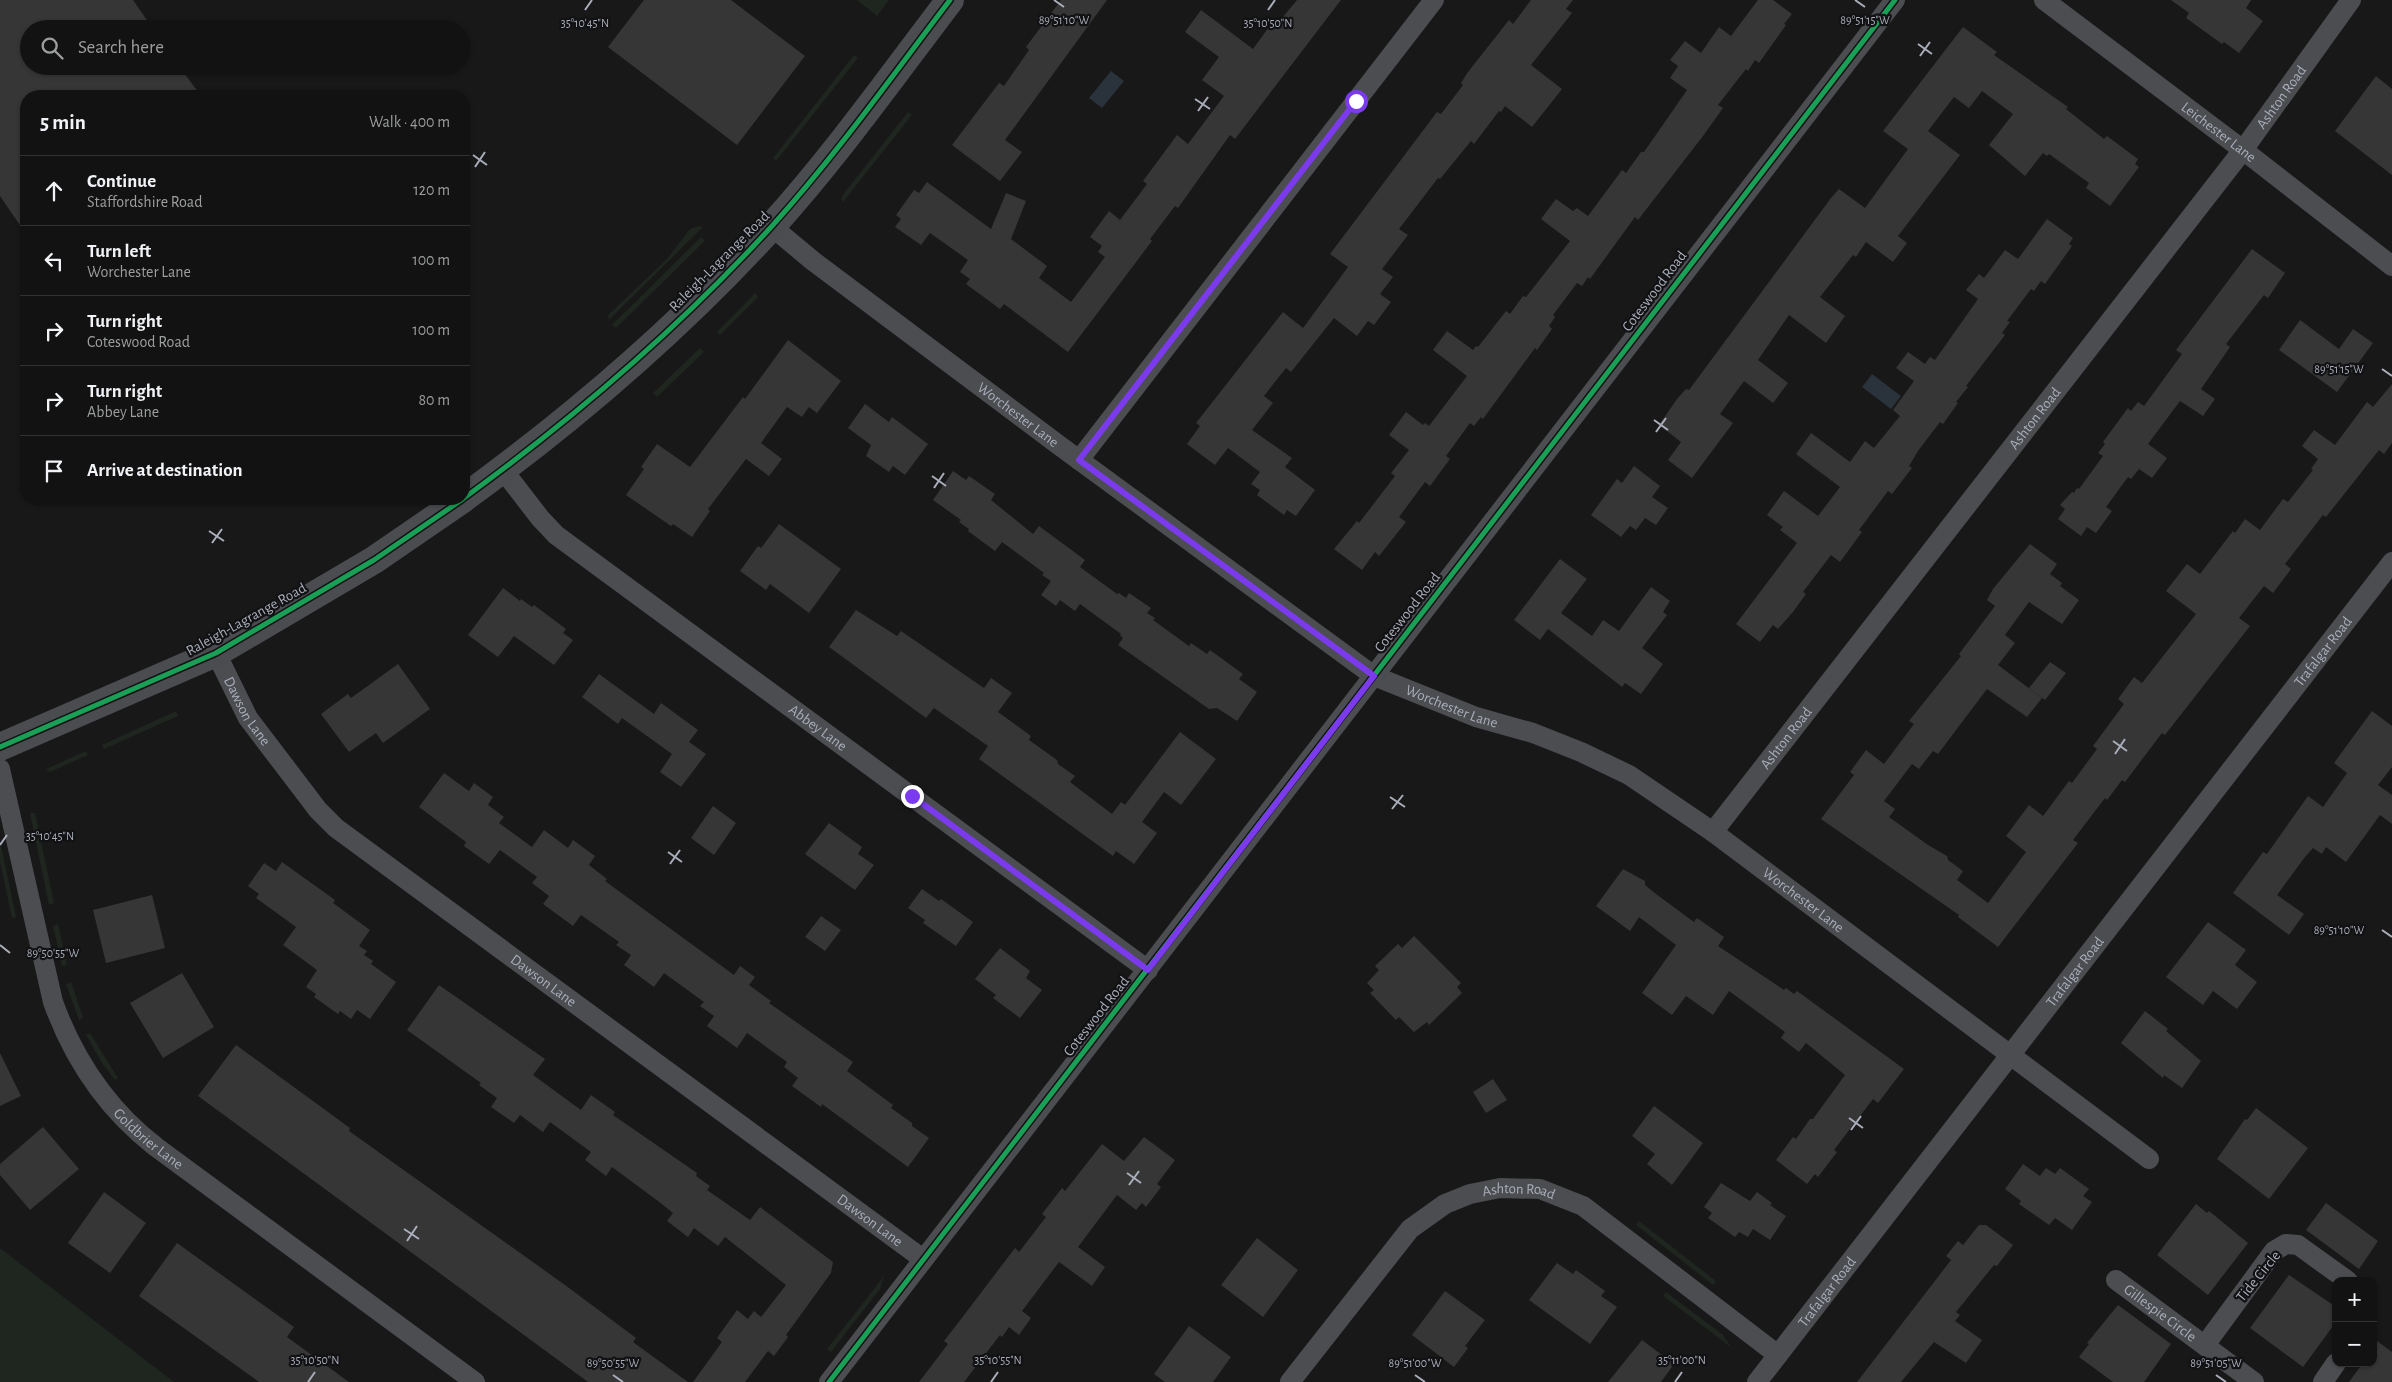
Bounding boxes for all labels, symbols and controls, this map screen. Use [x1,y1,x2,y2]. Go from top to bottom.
text: 89°51'10"W [1039,14,1090,26]
text: 89°51'15"W [1840,14,1890,26]
text: 35°10'45"N [561,17,609,29]
text: 35°10'50"N [1244,17,1292,29]
search box [20,20,470,75]
icon: search [38,34,66,62]
text: Search here [78,38,164,57]
street label: Ashton Road [2254,63,2309,132]
route start [1345,90,1368,113]
street label: Leichester Lane [2178,99,2259,165]
text: 5 min [40,112,86,133]
text: Walk · 400 m [369,114,450,130]
text: Continue [87,172,156,191]
icon: ahead [40,177,68,205]
text: 120 m [413,182,450,198]
text: Staffordshire Road [87,194,203,210]
street label: Raleigh-Lagrange Road [666,208,772,314]
text: Turn left [87,242,151,261]
icon: left [40,247,68,275]
street label: Coteswood Road [1619,248,1690,334]
text: 100 m [412,252,450,268]
text: Worchester Lane [87,264,191,280]
text: Turn right [87,312,162,331]
icon: right [40,317,68,345]
text: 100 m [412,322,450,338]
text: Coteswood Road [87,334,190,350]
text: 89°51'15"W [2314,363,2364,375]
street label: Worchester Lane [974,380,1061,450]
text: Turn right [87,382,162,401]
street label: Ashton Road [2006,385,2064,452]
icon: right [40,387,68,415]
text: 80 m [419,392,450,408]
text: Abbey Lane [87,404,159,420]
icon: arrive [40,457,68,485]
text: Arrive at destination [87,461,243,480]
street label: Coteswood Road [1372,569,1443,655]
street label: Raleigh-Lagrange Road [184,580,309,659]
street label: Trafalgar Road [2291,614,2355,690]
street label: Dawson Lane [221,674,273,749]
street label: Worchester Lane [1403,682,1499,731]
street label: Abbey Lane [786,702,849,754]
street label: Ashton Road [1758,704,1815,772]
route end [901,785,924,808]
text: 35°10'45"N [26,830,74,842]
street label: Worchester Lane [1760,865,1847,935]
text: 89°51'10"W [2314,924,2365,936]
street label: Trafalgar Road [2043,934,2107,1010]
text: 89°50'55"W [27,947,80,959]
street label: Dawson Lane [508,952,579,1010]
street label: Coteswood Road [1061,973,1132,1059]
street label: Goldbrier Lane [111,1106,186,1172]
street label: Ashton Road [1481,1181,1558,1202]
street label: Dawson Lane [834,1192,905,1249]
street label: Tide Circle [2233,1248,2283,1305]
street label: Trafalgar Road [1796,1254,1859,1330]
map controls [2332,1277,2377,1367]
button: + [2332,1277,2377,1322]
street label: Gillespie Circle [2121,1282,2199,1345]
button: − [2332,1322,2377,1367]
text: 35°10'50"N [291,1354,339,1366]
text: 35°10'55"N [974,1354,1022,1366]
text: 35°11'00"N [1658,1354,1706,1366]
text: 89°50'55"W [587,1357,640,1369]
text: 89°51'00"W [1389,1357,1442,1369]
text: 89°51'05"W [2190,1357,2242,1369]

